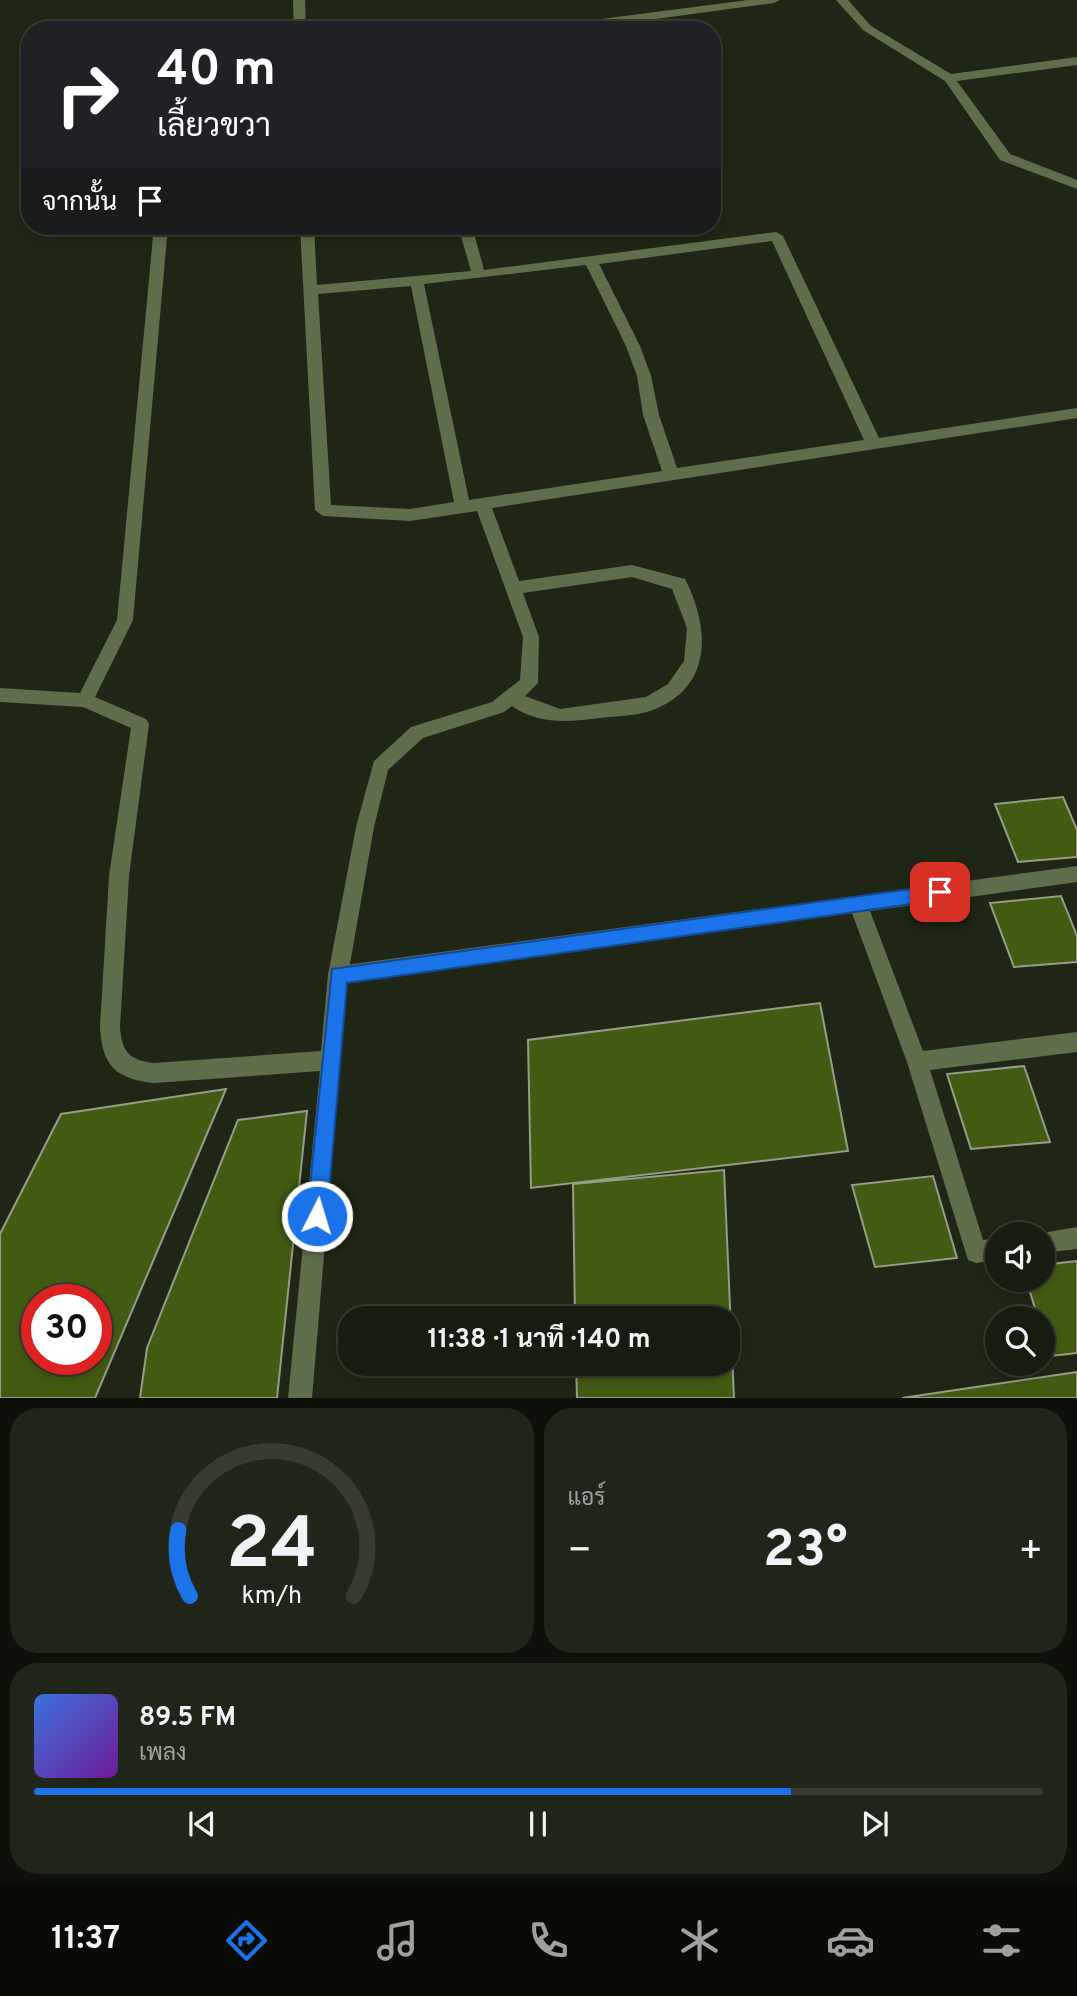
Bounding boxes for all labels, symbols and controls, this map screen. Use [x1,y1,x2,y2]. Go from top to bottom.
text: 40 m [157,41,276,103]
icon: right [42,49,133,140]
text: เลี้ยวขวา [157,108,271,148]
icon: arrive [131,182,169,220]
text: จากนั้น [42,187,117,220]
pin [910,862,970,922]
icon: arrive [921,873,959,911]
position arrow [280,1179,354,1253]
map controls [985,1222,1055,1376]
button: sound [985,1222,1055,1292]
speed limit sign: 30 [21,1284,112,1375]
button: search [985,1306,1055,1376]
text: 11:38 · 1 นาที · 140 m [427,1324,651,1357]
text: แอร์ [568,1485,605,1514]
text: 24 [226,1503,317,1595]
text: 23° [763,1519,848,1585]
text: − [568,1528,592,1577]
text: + [1018,1528,1043,1577]
text: km/h [241,1581,302,1613]
text: 89.5 FM [139,1702,236,1735]
text: เพลง [139,1740,186,1769]
icon: previous [183,1805,221,1843]
icon: pause [519,1805,557,1843]
icon: next [856,1805,894,1843]
icon: directions [222,1916,271,1965]
icon: music [373,1916,422,1965]
icon: phone [524,1916,573,1965]
icon: climate [675,1916,724,1965]
icon: car [826,1916,875,1965]
icon: filters [977,1916,1026,1965]
text: 11:37 [51,1920,120,1960]

